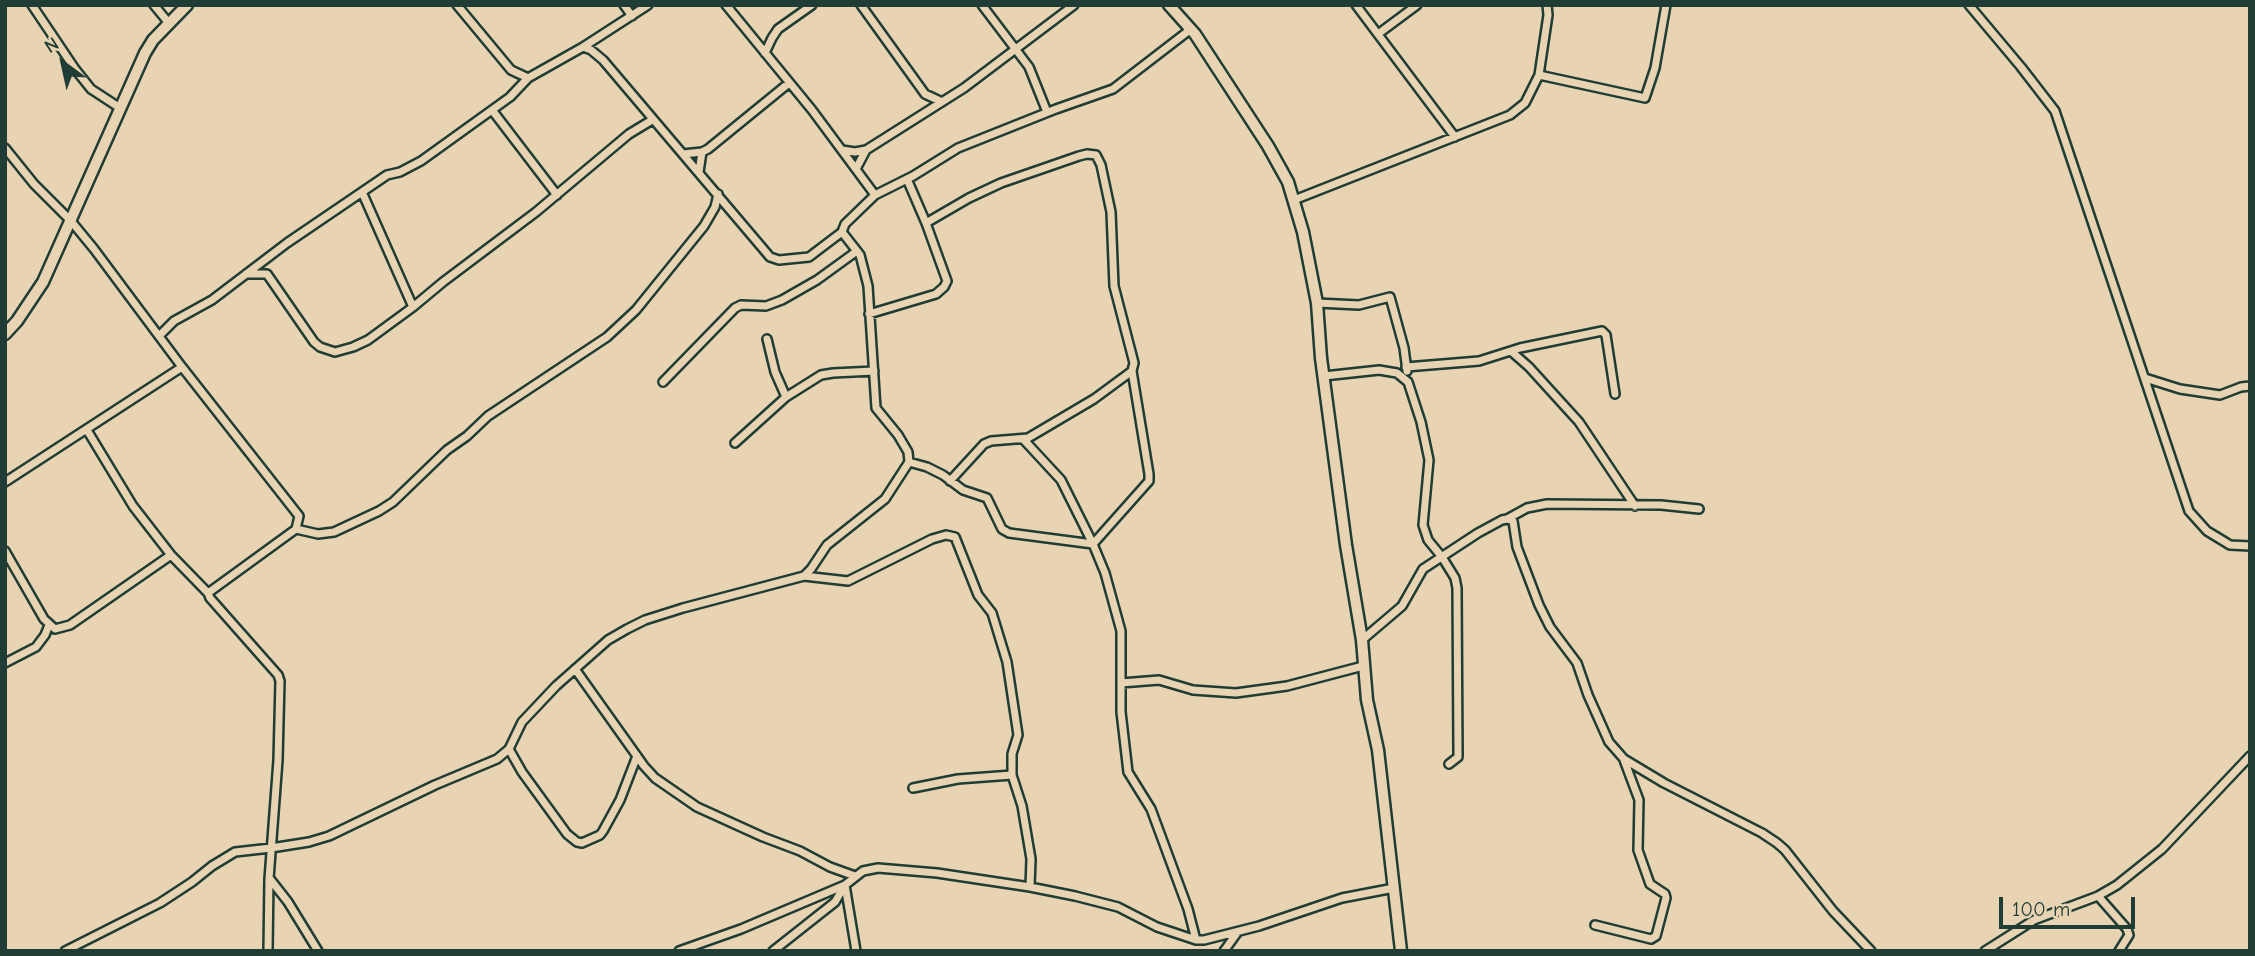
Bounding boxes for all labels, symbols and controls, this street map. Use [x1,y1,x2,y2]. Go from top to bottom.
north arrow [28,28,98,98]
text: N [40,33,63,58]
scale bar [2003,883,2140,927]
text: 100 m [2012,897,2070,921]

